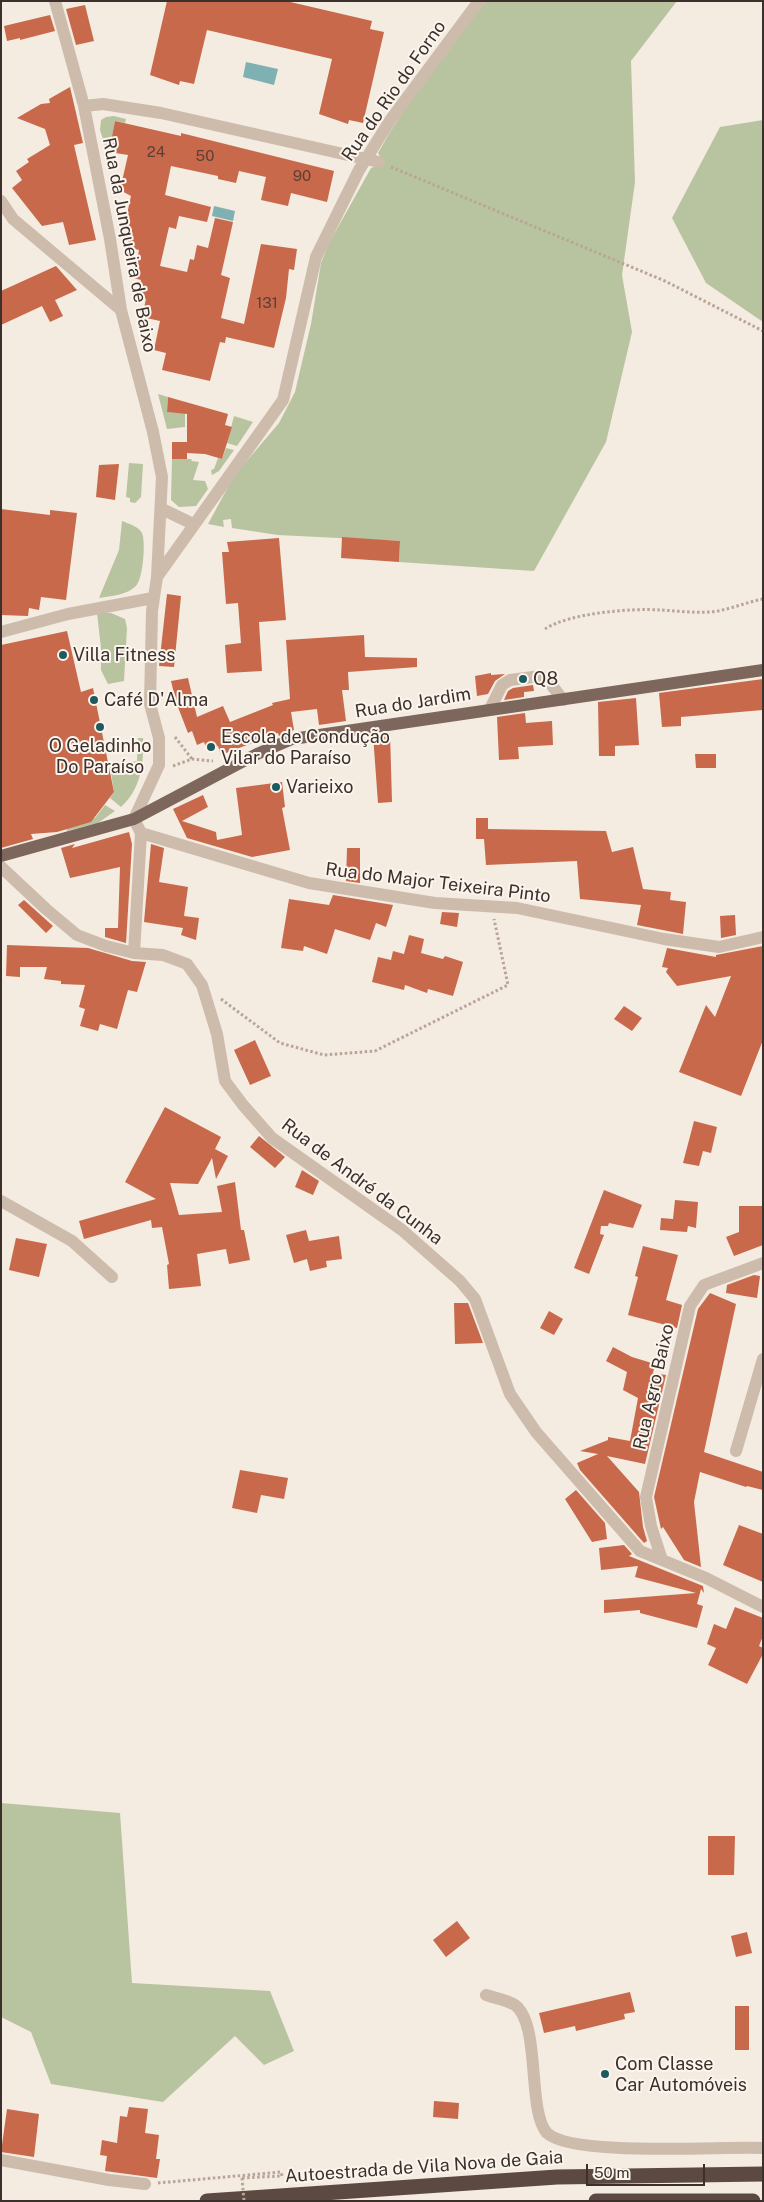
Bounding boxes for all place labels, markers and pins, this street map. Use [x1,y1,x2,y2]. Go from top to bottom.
place label: Villa Fitness [73,644,175,666]
marker: Villa Fitness [57,649,69,661]
place label: Q8 [533,668,558,690]
marker: Q8 [517,673,529,685]
place label: Café D'Alma [104,689,208,711]
marker: Café D'Alma [88,694,100,706]
marker: O Geladinho Do Paraíso [94,721,106,733]
place label: Escola de Condução Vilar do Paraíso [221,726,390,769]
place label: O Geladinho Do Paraíso [49,735,151,778]
marker: Escola de Condução Vilar do Paraíso [205,741,217,753]
place label: Varieixo [286,776,353,798]
marker: Varieixo [270,781,282,793]
place label: Com Classe Car Automóveis [615,2053,747,2096]
marker: Com Classe Car Automóveis [599,2068,611,2080]

